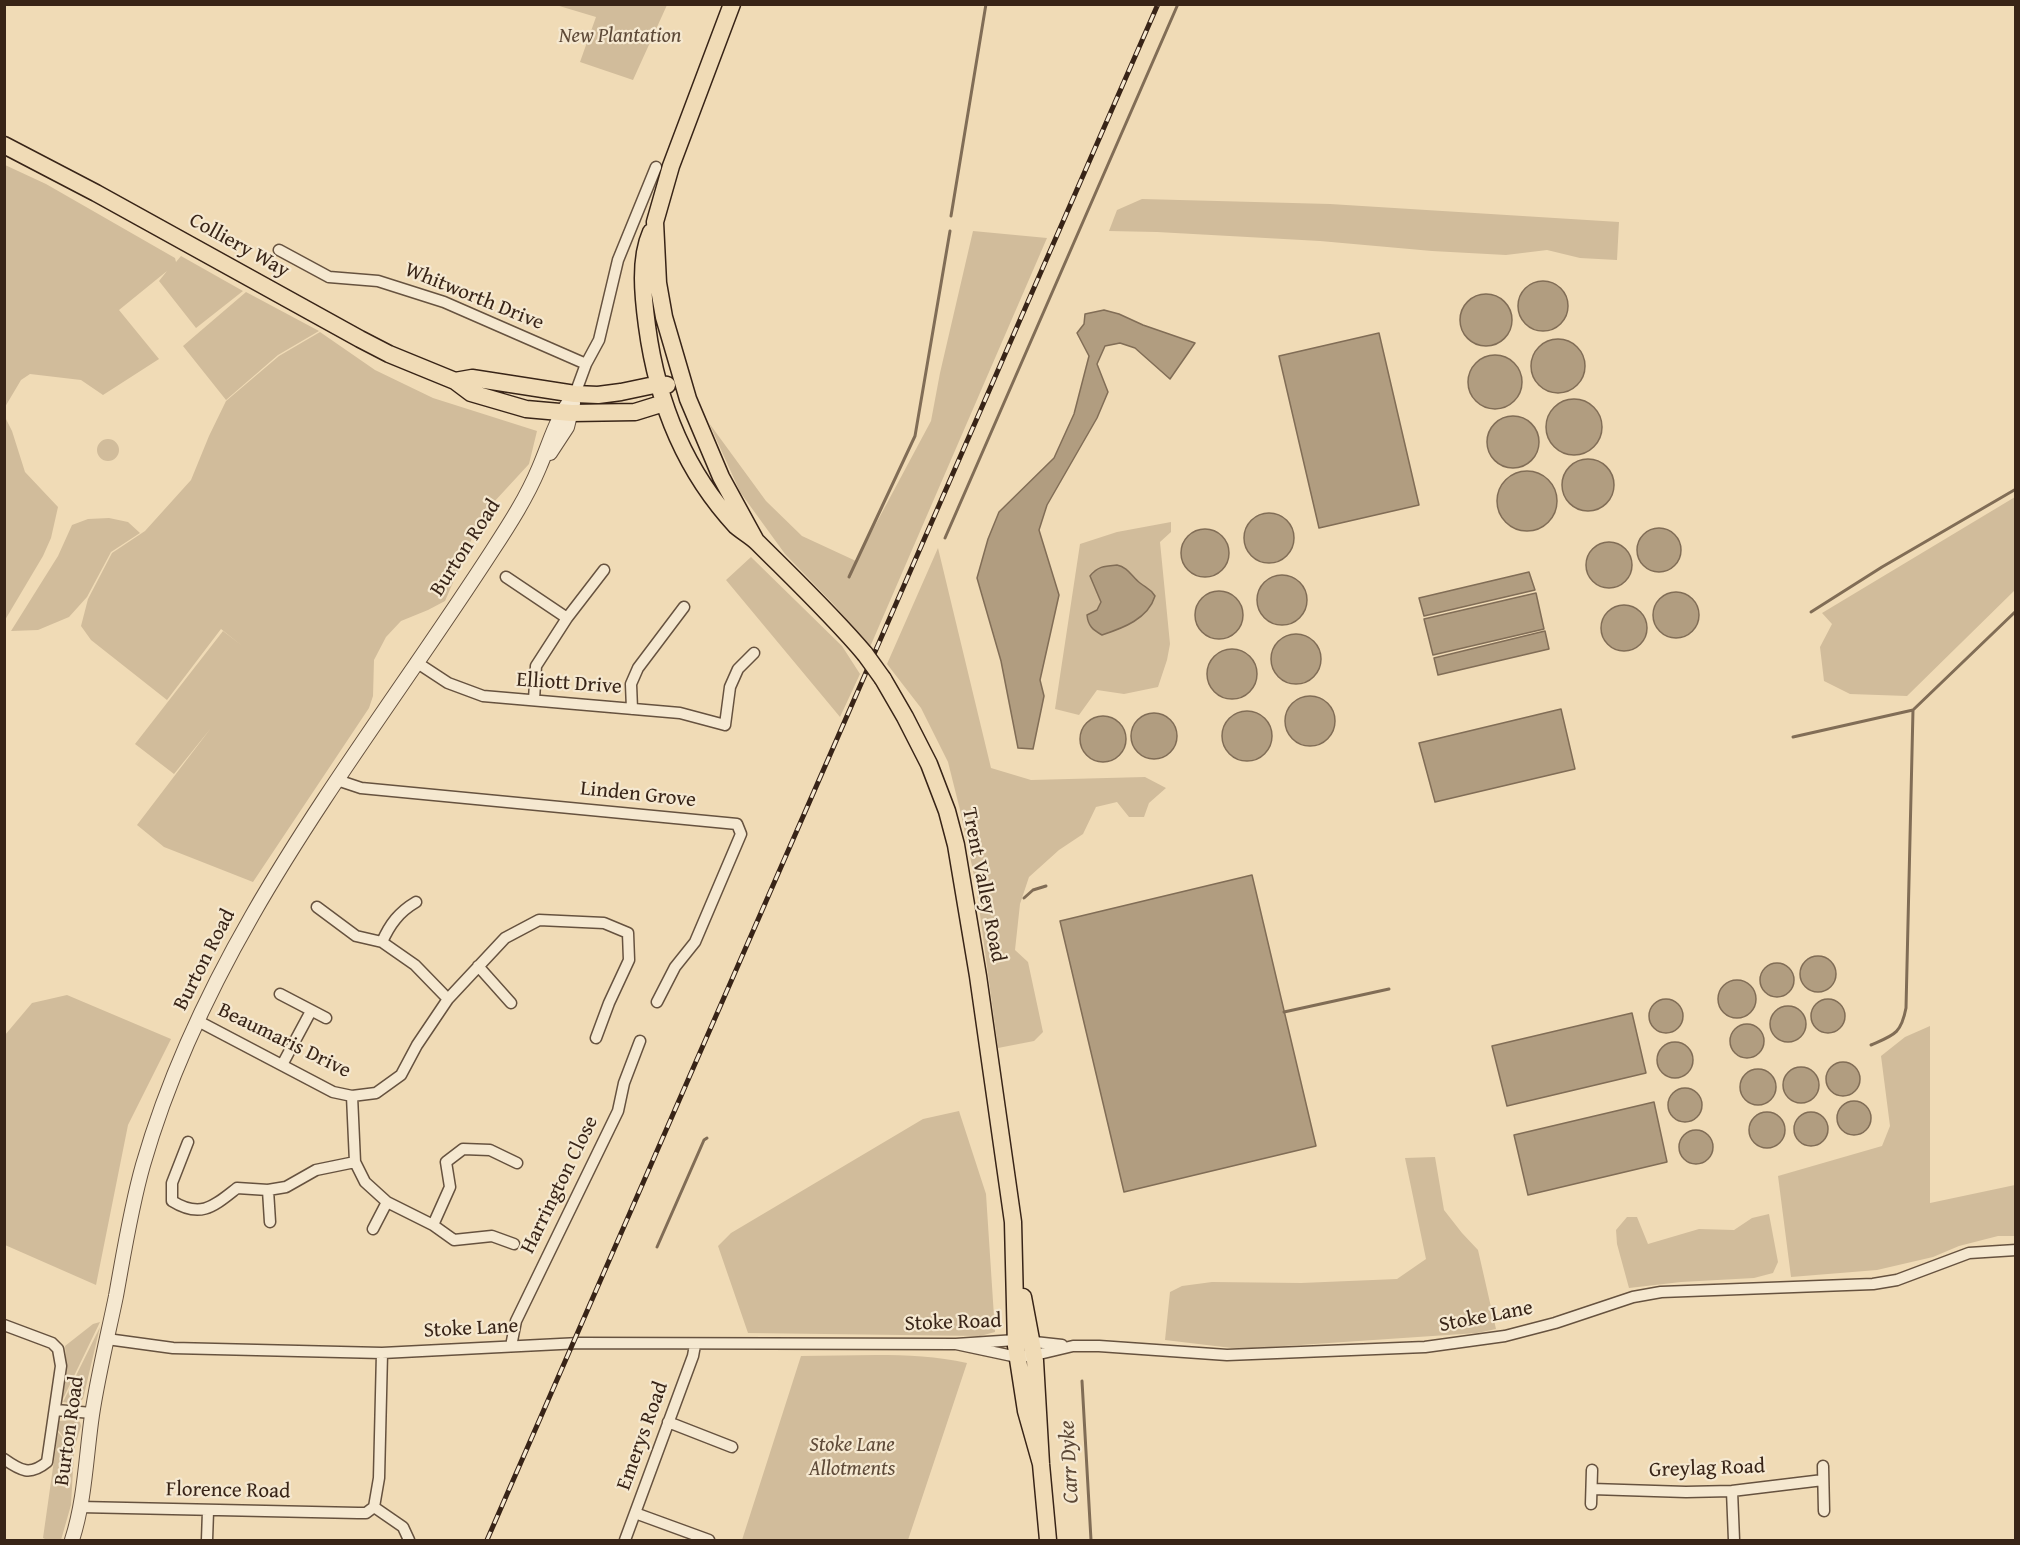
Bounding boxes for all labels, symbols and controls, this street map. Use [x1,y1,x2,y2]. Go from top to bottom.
park label: New Plantation [559,24,681,50]
street label: Colliery Way [184,208,294,284]
street label: Whitworth Drive [401,258,547,336]
street label: Burton Road [425,495,507,601]
street label: Elliott Drive [515,668,623,700]
street label: Linden Grove [579,776,697,814]
street label: Trent Valley Road [956,806,1010,964]
street label: Burton Road [169,905,241,1015]
street label: Beaumaris Drive [213,998,355,1084]
street label: Harrington Close [516,1112,604,1258]
street label: Stoke Lane [1437,1296,1535,1338]
street label: Stoke Road [904,1309,1002,1337]
street label: Stoke Lane [423,1314,519,1344]
street label: Burton Road [50,1375,90,1487]
street label: Emerys Road [612,1378,674,1494]
water label: Carr Dyke [1055,1420,1085,1504]
park label: Stoke Lane Allotments [809,1433,895,1483]
street label: Greylag Road [1649,1454,1765,1484]
street label: Florence Road [166,1477,290,1505]

